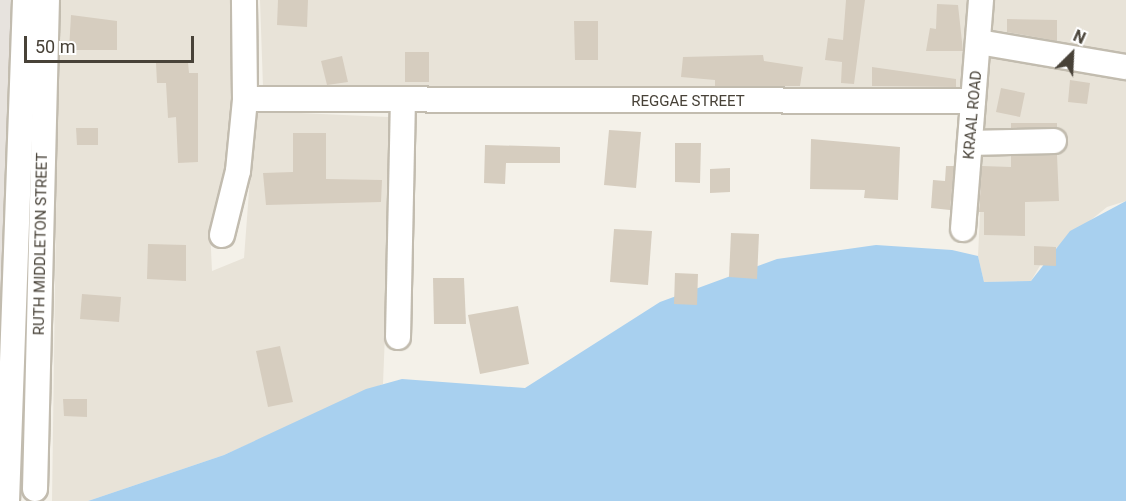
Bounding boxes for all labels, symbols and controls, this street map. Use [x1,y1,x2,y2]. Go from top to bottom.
scale bar [27,24,196,62]
north arrow [1042,24,1102,84]
text: N [1070,26,1089,48]
text: 50 m [35,36,75,57]
street label: KRAAL ROAD [960,70,986,160]
street label: REGGAE STREET [631,93,745,111]
street label: RUTH MIDDLETON STREET [30,153,52,335]

